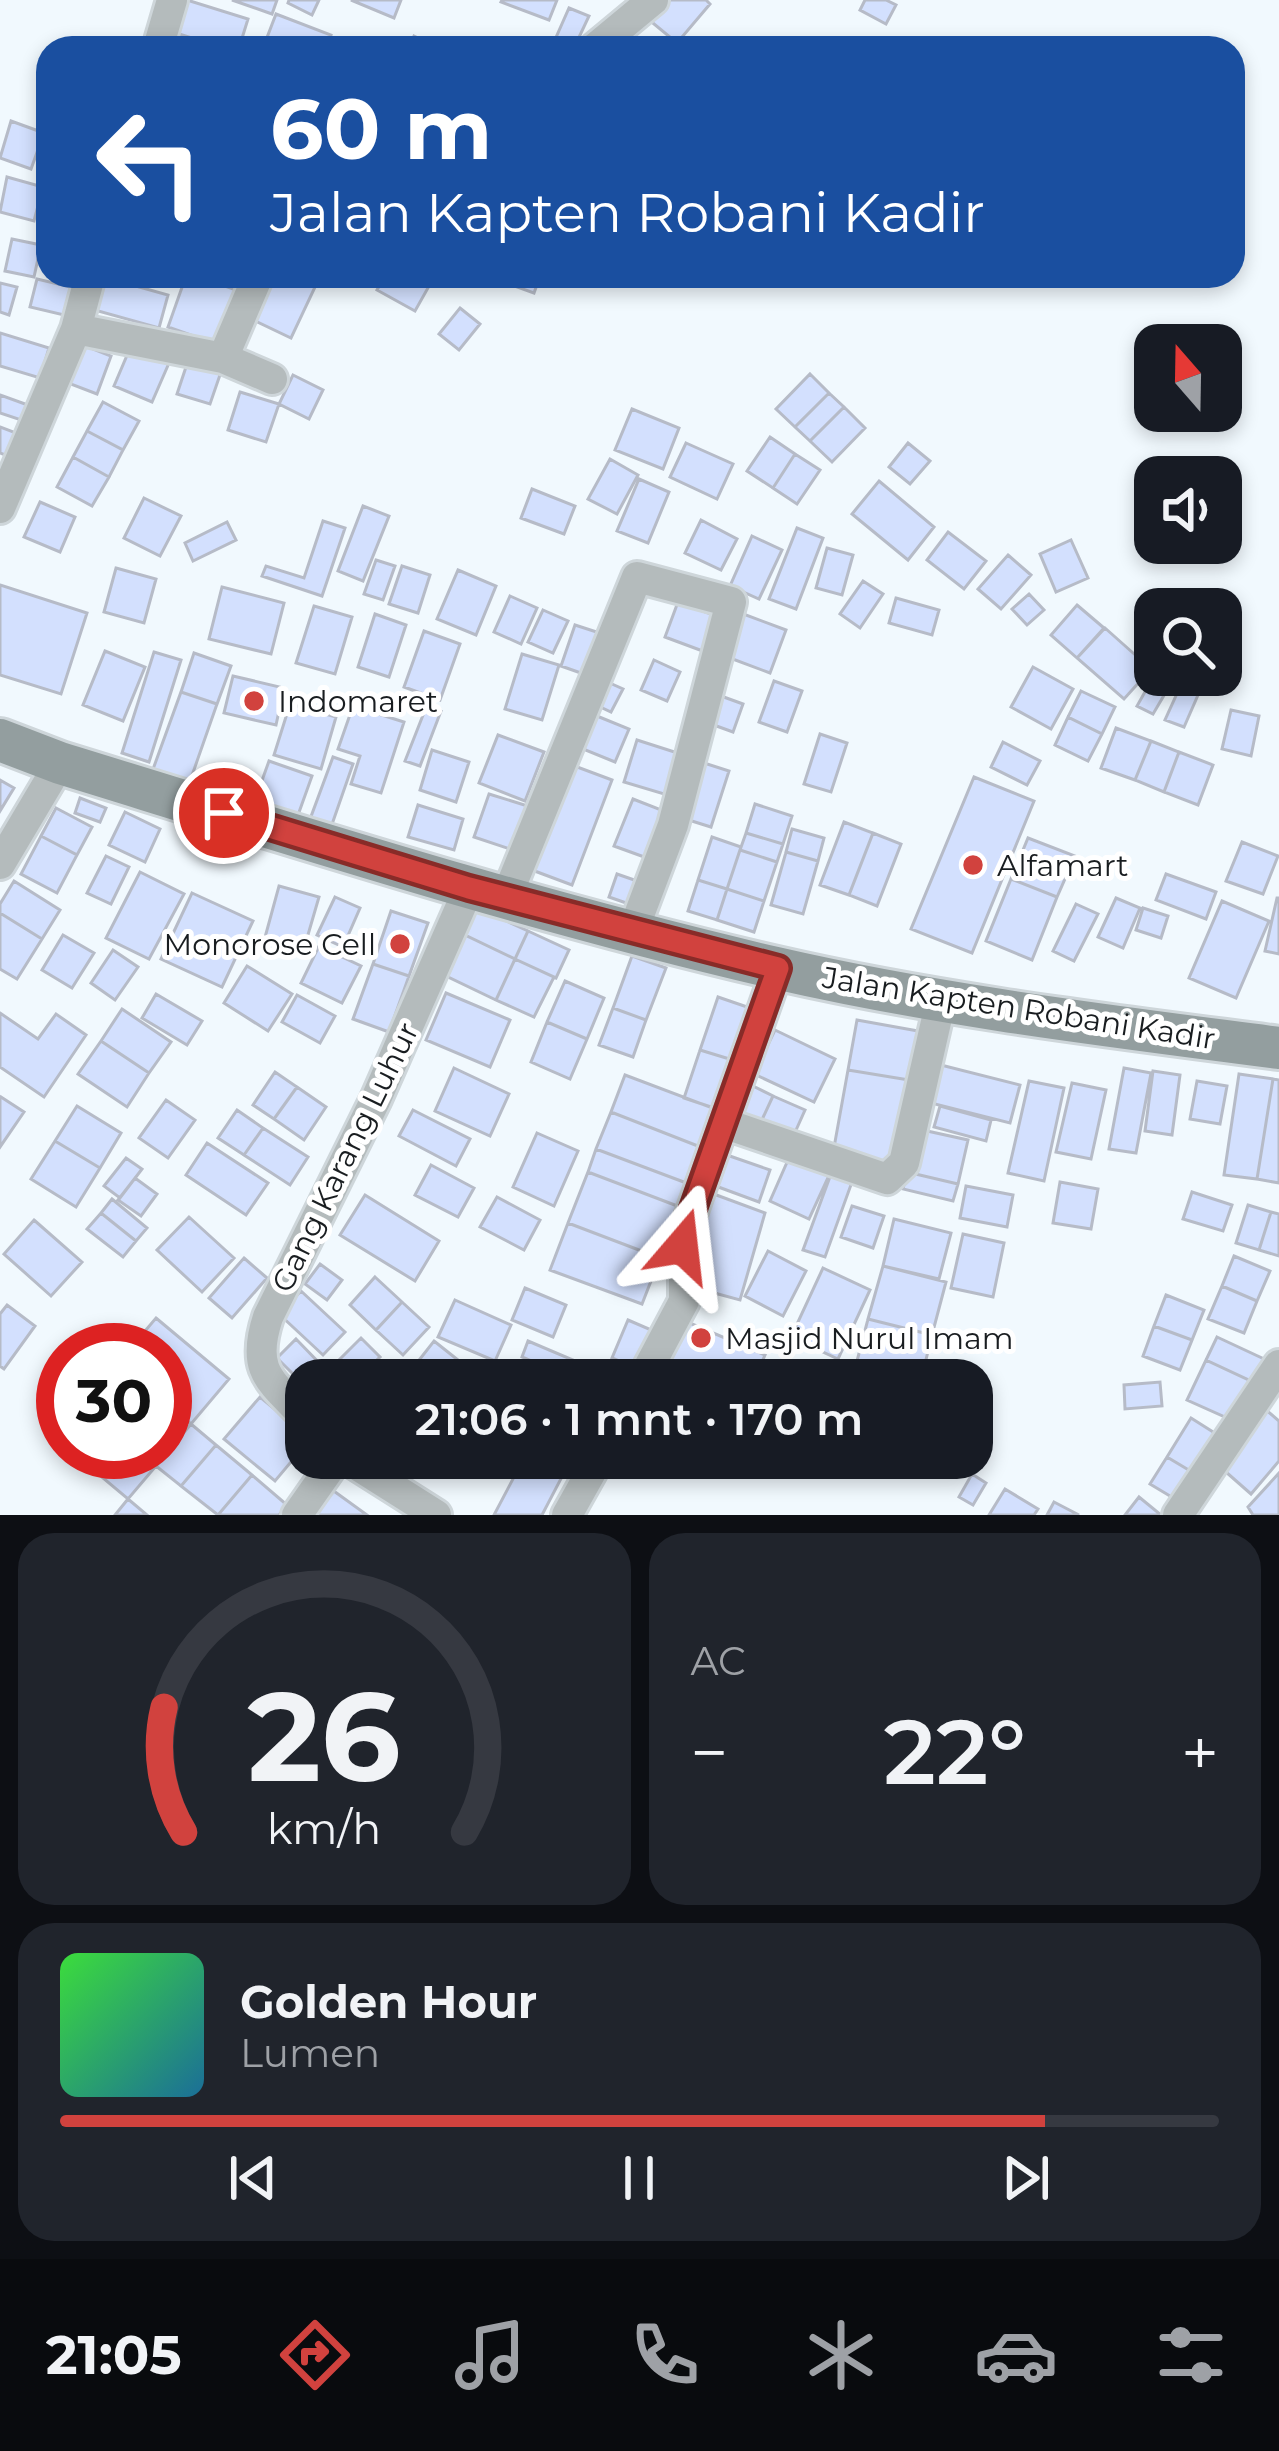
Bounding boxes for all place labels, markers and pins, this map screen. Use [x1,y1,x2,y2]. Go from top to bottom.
place label: Indomaret [278,683,438,720]
marker: Indomaret [241,688,267,714]
pin [173,762,275,864]
place label: Alfamart [997,847,1128,884]
marker: Alfamart [960,852,986,878]
place label: Monorose Cell [164,926,376,963]
marker: Monorose Cell [387,931,413,957]
place label: Masjid Nurul Imam [725,1320,1014,1357]
marker: Masjid Nurul Imam [688,1325,714,1351]

